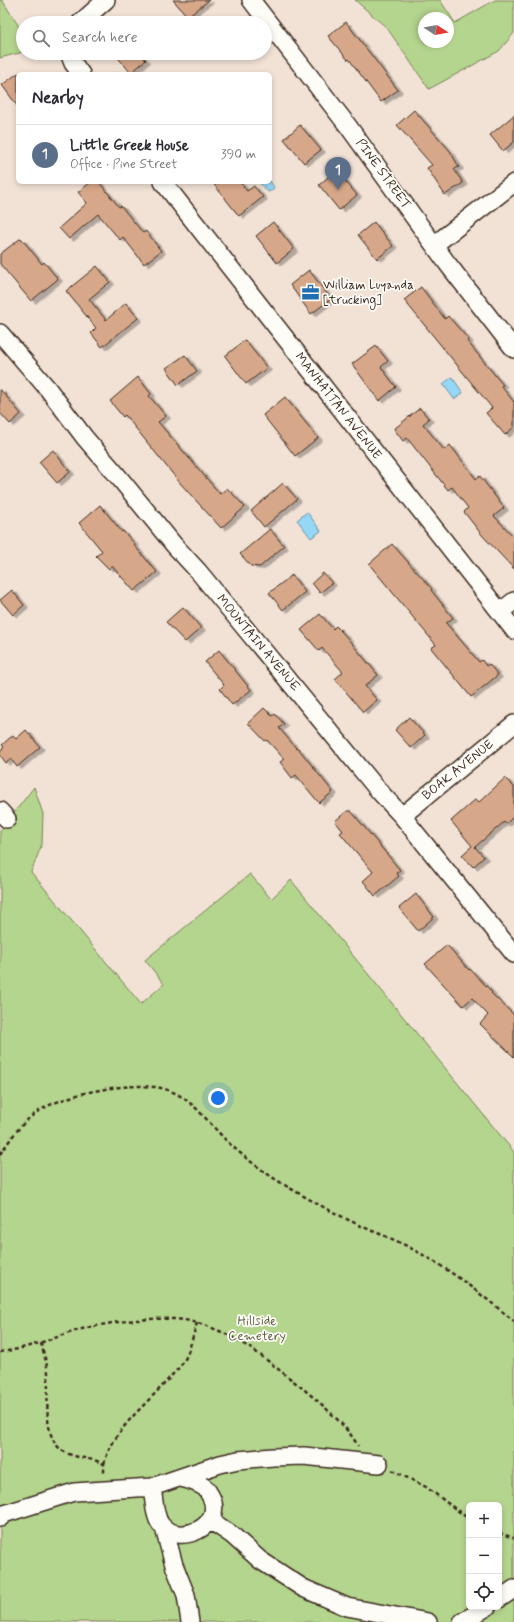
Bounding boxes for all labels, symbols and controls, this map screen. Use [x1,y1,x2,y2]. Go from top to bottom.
north arrow [418,12,454,48]
search box [16,16,272,60]
icon: search [30,27,52,49]
text: Search here [62,28,138,48]
text: Nearby [32,87,84,109]
street label: PINE STREET [352,135,414,213]
text: Little Greek House [70,136,189,156]
text: 1 [42,146,48,163]
text: 390 m [221,146,256,163]
text: Office · Pine Street [70,156,177,173]
pin: 1 [325,157,351,190]
place label: William Luyanda [trucking] [323,277,414,310]
office icon: William Luyanda [trucking] [300,282,320,302]
street label: MANHATTAN AVENUE [291,349,385,463]
street label: MOUNTAIN AVENUE [212,591,304,695]
street label: BOAK AVENUE [419,736,498,804]
your location [208,1088,228,1108]
park label: Hillside Cemetery [228,1313,286,1345]
map controls [466,1502,502,1610]
button: + [466,1502,502,1538]
button: − [466,1538,502,1574]
button: locate [466,1574,502,1610]

